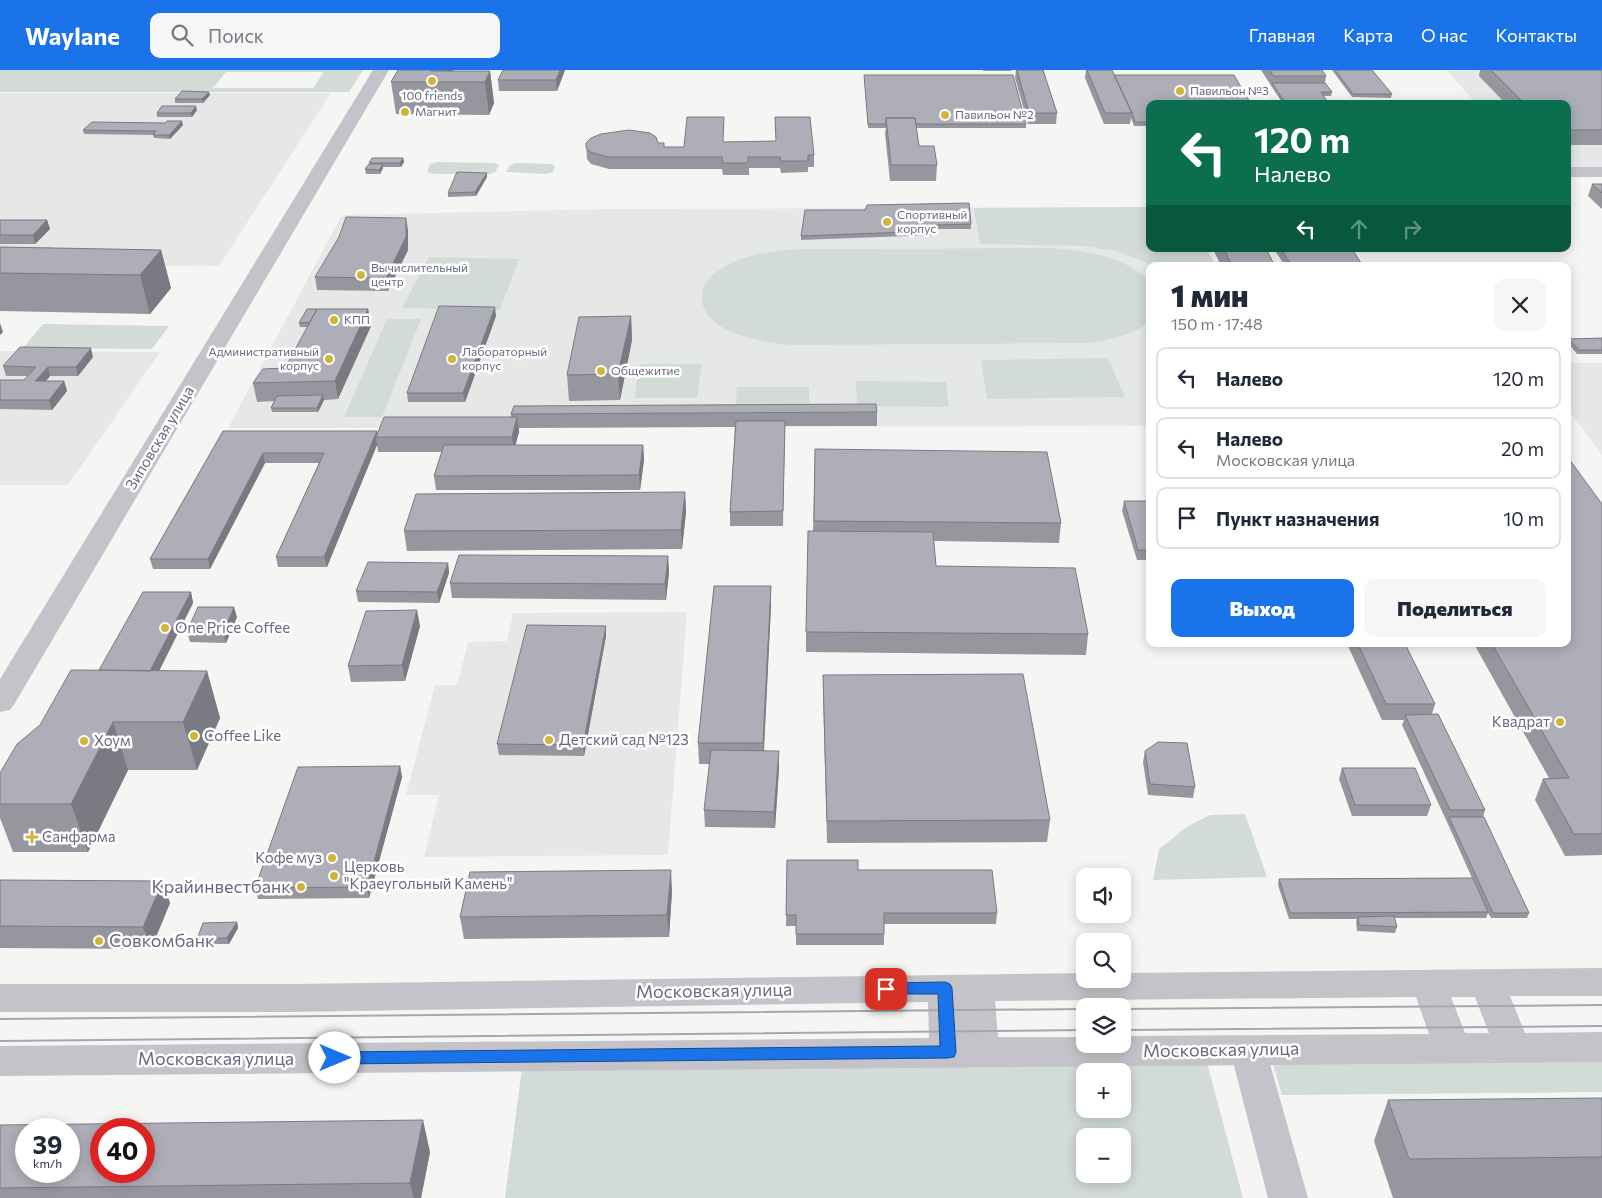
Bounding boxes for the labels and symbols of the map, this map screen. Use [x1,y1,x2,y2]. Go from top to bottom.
marker: 100 friends [426,75,438,87]
place label: Павильон №3 [1190,83,1269,97]
marker: Павильон №3 [1174,85,1186,97]
place label: 100 friends [401,88,463,102]
place label: Магнит [415,104,458,118]
marker: Магнит [399,106,411,118]
place label: Павильон №2 [955,107,1034,121]
marker: Павильон №2 [939,109,951,121]
place label: Спортивный корпус [897,207,967,235]
marker: Спортивный корпус [881,216,893,228]
place label: Вычислительный центр [371,260,468,288]
marker: Вычислительный центр [355,269,367,281]
place label: КПП [344,312,370,326]
marker: КПП [328,314,340,326]
place label: Административный корпус [208,344,319,372]
place label: Лабораторный корпус [462,344,547,372]
marker: Административный корпус [323,353,335,365]
marker: Лабораторный корпус [446,353,458,365]
place label: Общежитие [611,363,680,377]
marker: Общежитие [595,365,607,377]
street label: Зиповская улица [121,382,197,493]
place label: One Price Coffee [175,618,290,636]
marker: One Price Coffee [159,622,171,634]
place label: Квадрат [1492,712,1550,730]
marker: Квадрат [1554,716,1566,728]
place label: Coffee Like [204,726,281,744]
marker: Coffee Like [188,730,200,742]
place label: Детский сад №123 [559,730,689,748]
place label: Хоум [94,731,131,749]
marker: Детский сад №123 [543,734,555,746]
marker: Хоум [78,735,90,747]
place label: Санфарма [42,827,115,845]
marker: Санфарма [26,831,38,843]
place label: Кофе муз [255,848,322,866]
marker: Кофе муз [326,852,338,864]
place label: Церковь "Краеугольный Камень" [344,857,512,892]
marker: Церковь "Краеугольный Камень" [328,870,340,882]
place label: Крайинвестбанк [152,875,291,897]
marker: Крайинвестбанк [295,881,307,893]
place label: Совкомбанк [109,929,215,951]
marker: Совкомбанк [93,935,105,947]
pin [865,968,907,1010]
street label: Московская улица [636,978,792,1002]
position arrow [308,1031,360,1083]
street label: Московская улица [1143,1037,1299,1061]
street label: Московская улица [138,1047,294,1069]
speed limit sign: 40 [90,1118,155,1183]

